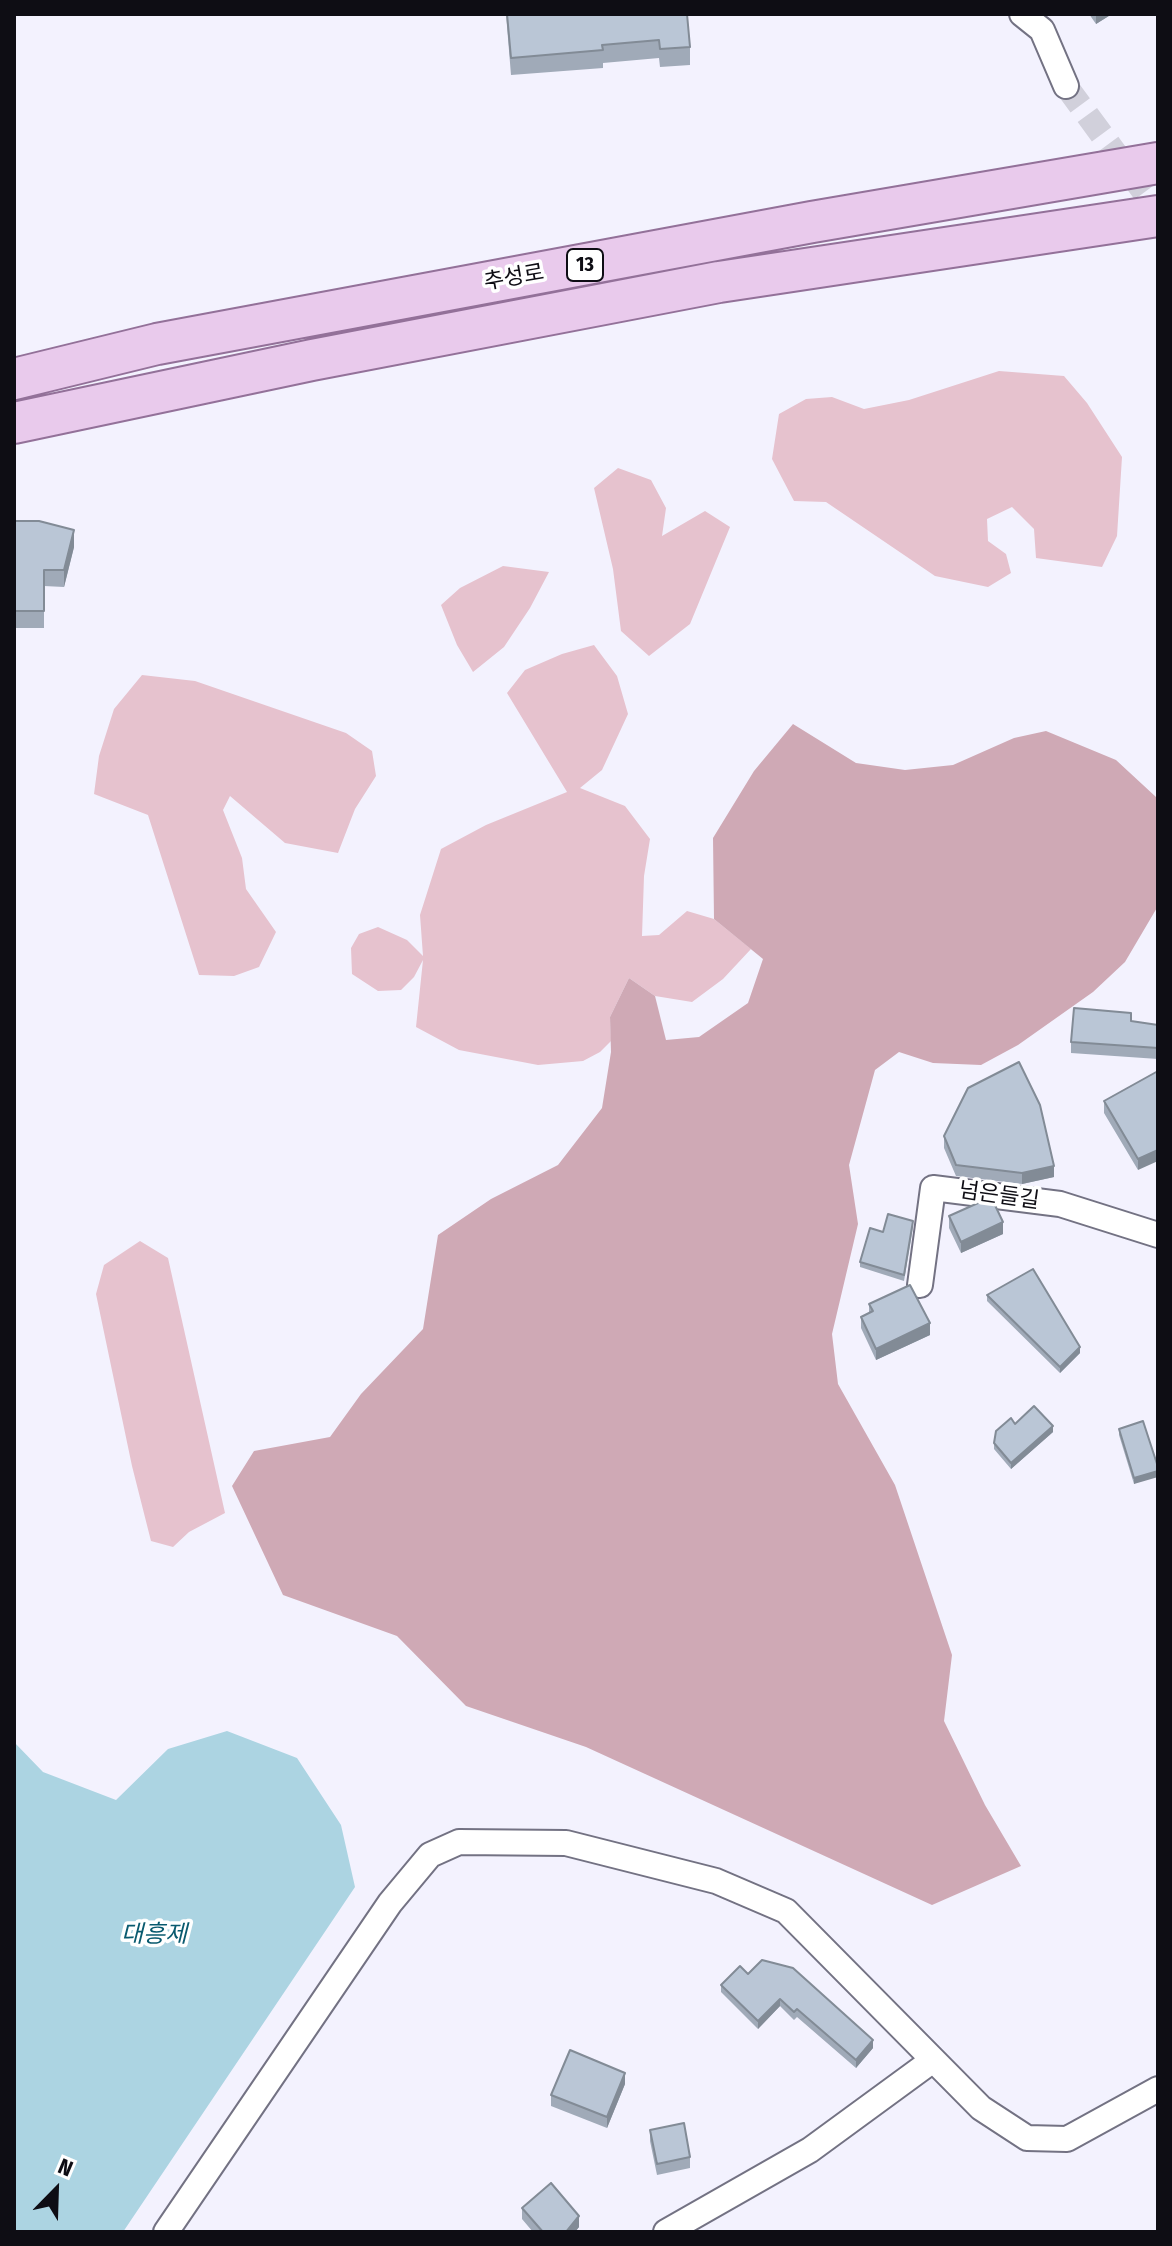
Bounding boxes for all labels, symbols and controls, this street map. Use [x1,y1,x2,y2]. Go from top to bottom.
road number: 13 [567,249,603,281]
street label: 추성로 [482,260,546,296]
street label: 넘은들길 [957,1177,1041,1215]
water label: 대흥제 [121,1921,187,1949]
north arrow [16,2150,96,2230]
text: N [54,2152,77,2182]

